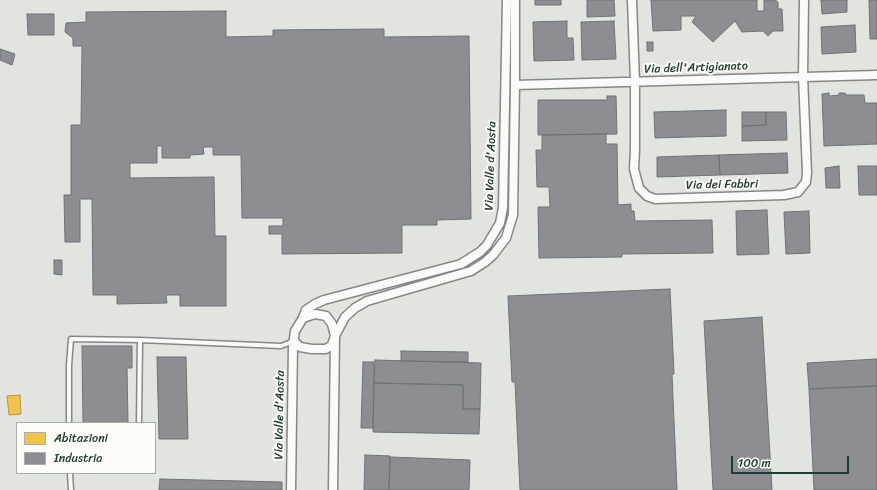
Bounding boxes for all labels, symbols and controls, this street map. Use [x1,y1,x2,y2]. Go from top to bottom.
street label: Via dell'Artigianato [644,59,748,77]
street label: Via Valle d'Aosta [482,121,500,211]
street label: Via dei Fabbri [686,177,758,193]
street label: Via Valle d'Aosta [272,370,288,460]
legend [16,422,156,474]
text: Abitazioni [54,427,108,449]
text: Industria [54,447,102,469]
scale bar [733,448,851,474]
text: 100 m [738,452,771,474]

